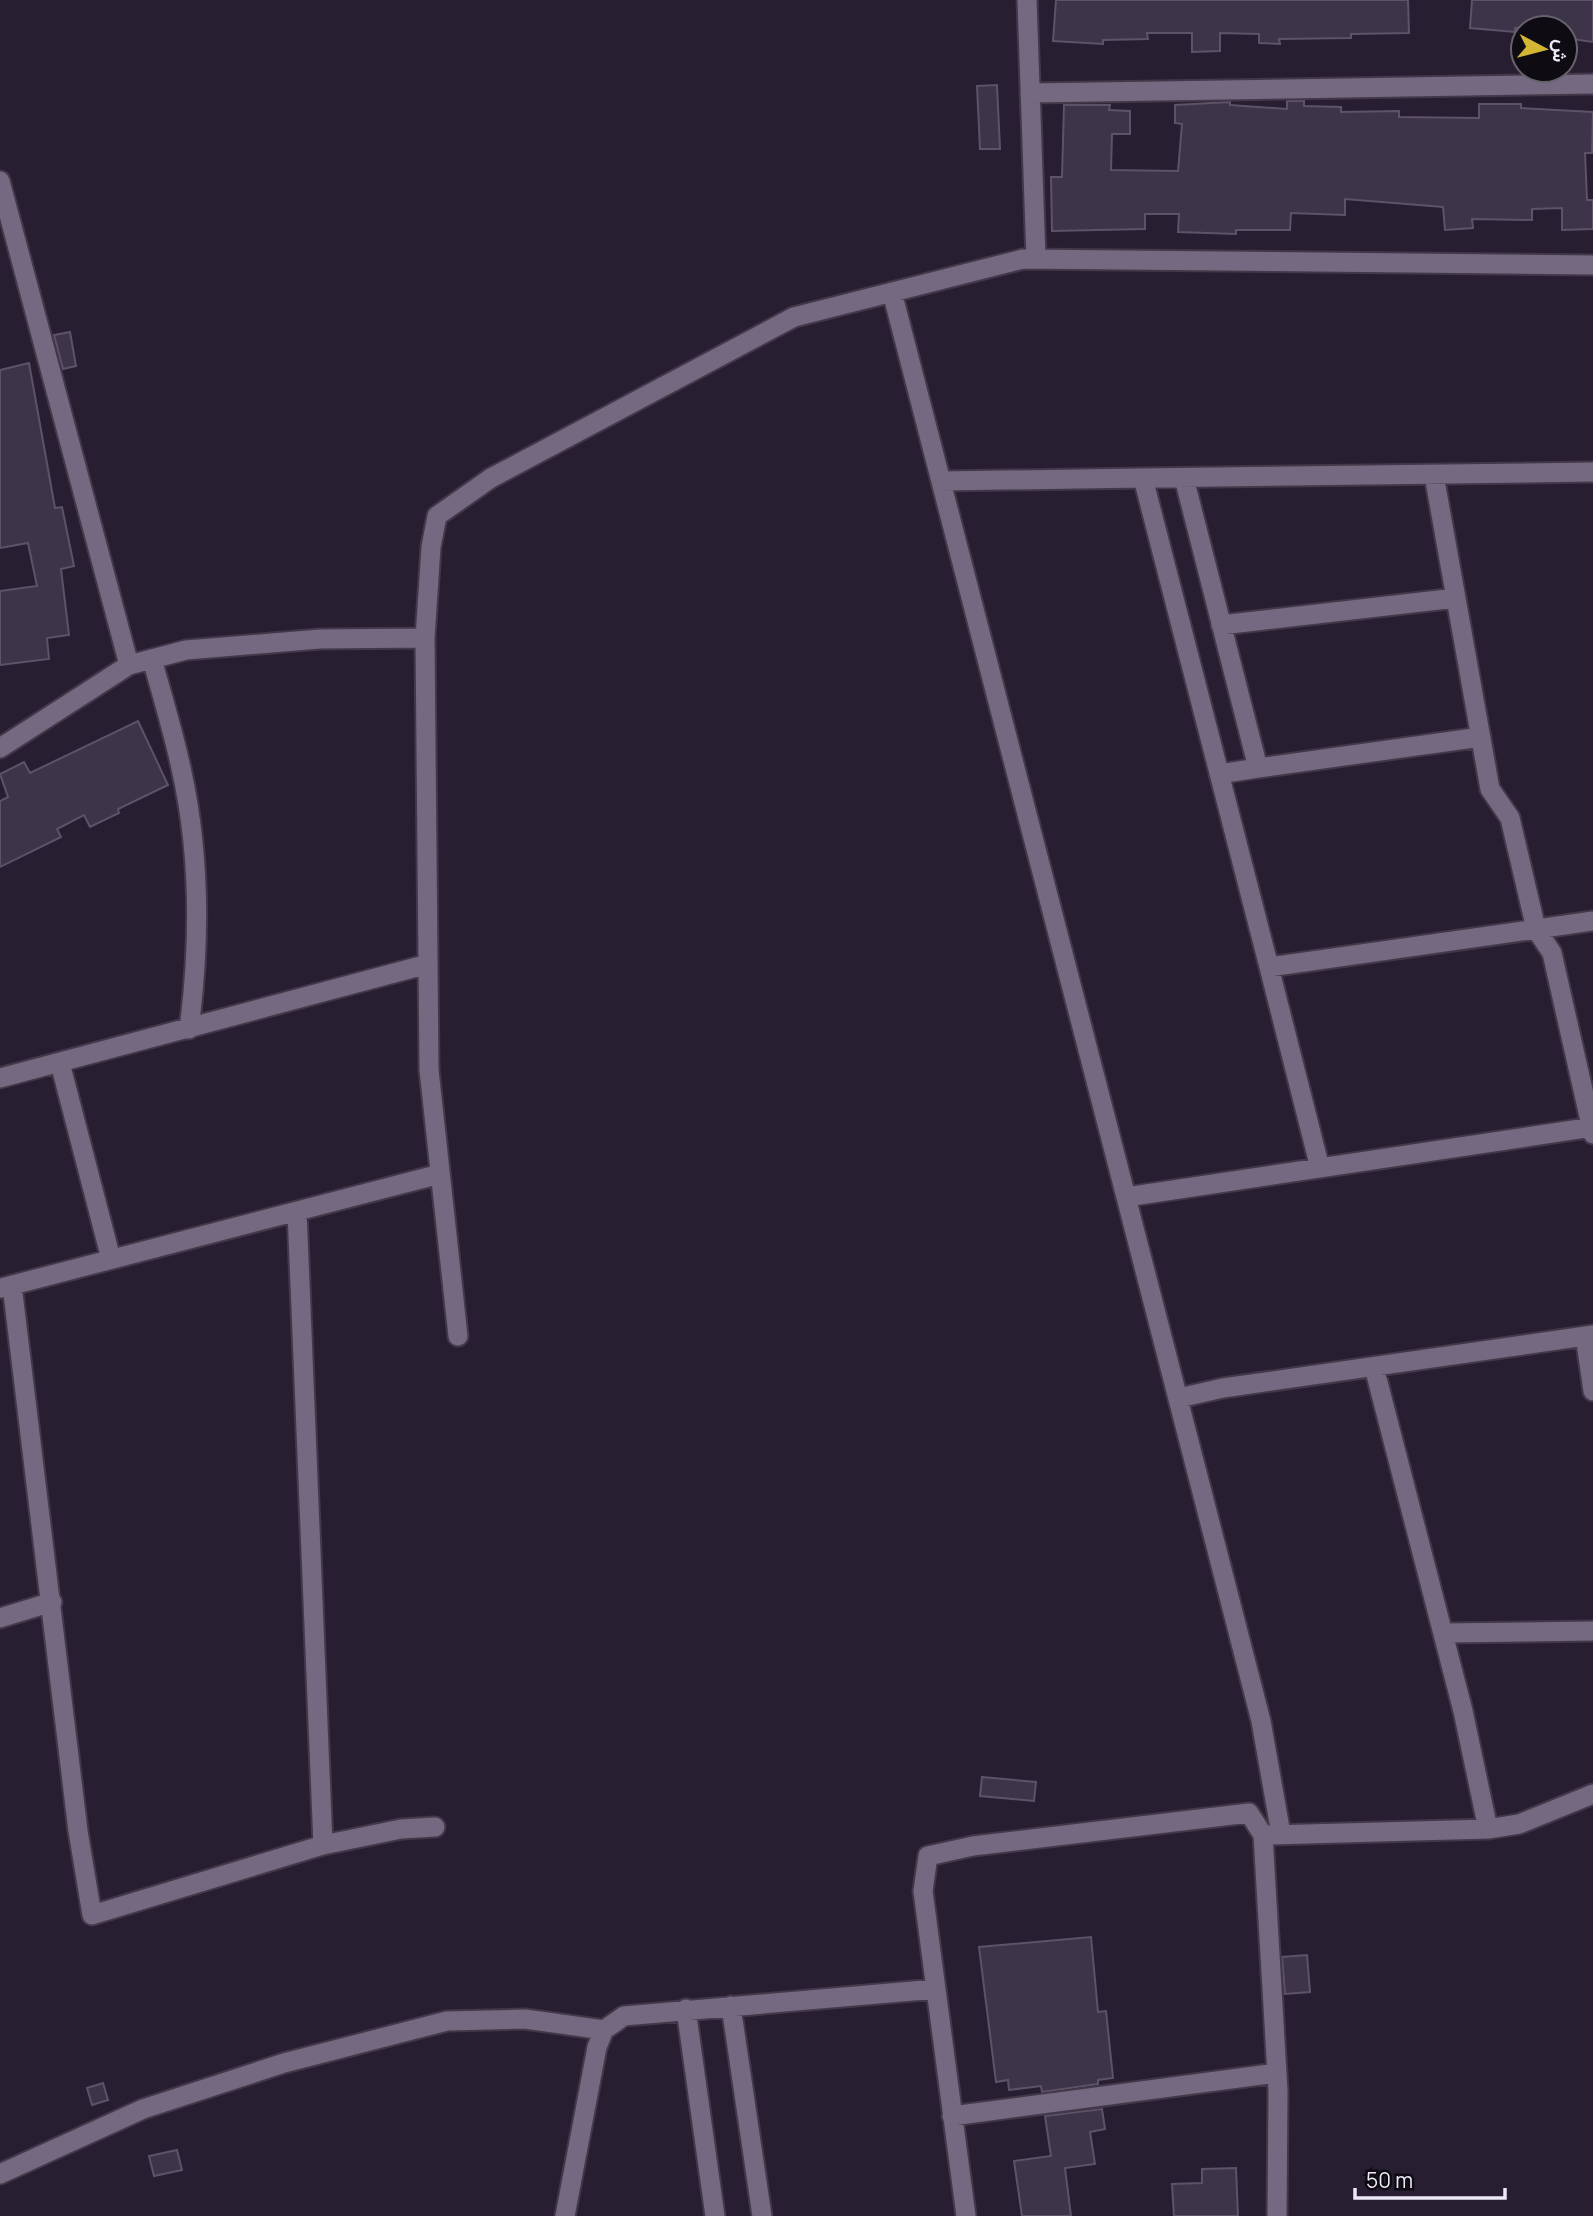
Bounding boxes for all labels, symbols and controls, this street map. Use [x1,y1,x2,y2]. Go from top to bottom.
north arrow [1509,14,1579,84]
text: ش [1547,38,1575,64]
scale bar [1355,2156,1506,2200]
text: 50 m [1366,2166,1413,2194]

